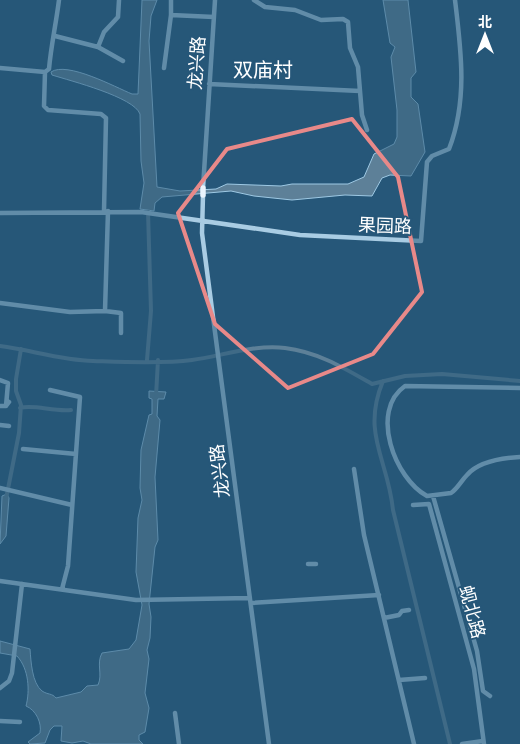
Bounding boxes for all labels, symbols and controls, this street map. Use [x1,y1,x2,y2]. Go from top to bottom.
north arrow [460,10,510,60]
text: 北 [478,14,492,31]
street label: 龙兴路 [184,35,210,91]
district label: 双庙村 [233,58,293,82]
street label: 果园路 [358,214,412,238]
street label: 龙兴路 [206,443,234,499]
street label: 蚬北路 [454,583,490,641]

